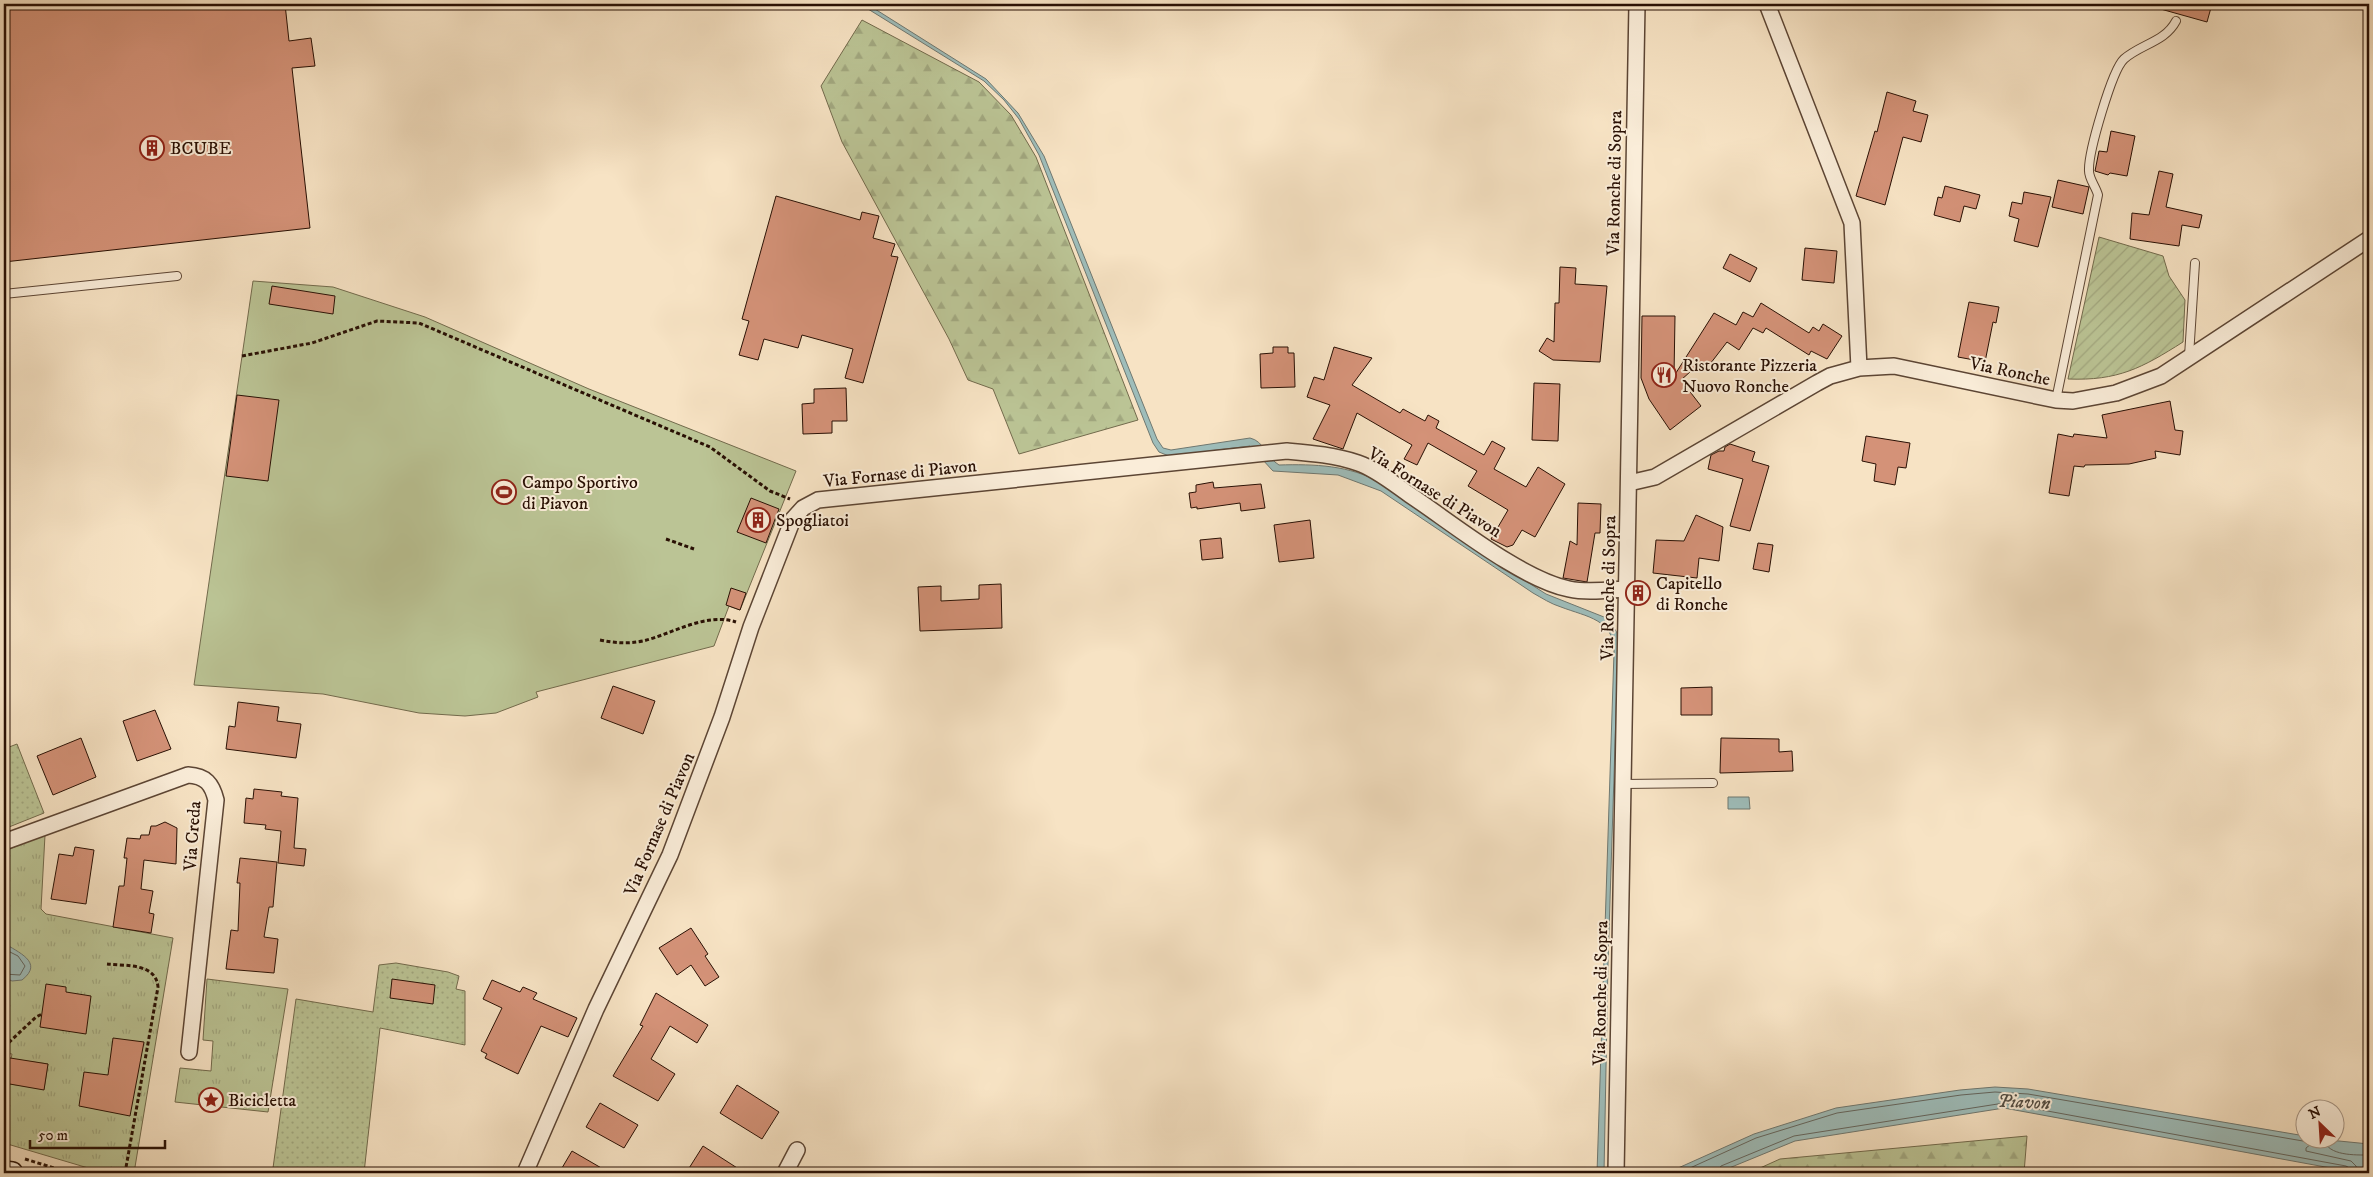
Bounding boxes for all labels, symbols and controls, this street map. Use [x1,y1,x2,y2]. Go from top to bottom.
street label: Via Ronche di Sopra [1603,110,1627,257]
building icon: BCUBE [139,135,165,161]
place label: BCUBE [170,138,232,160]
street label: Via Ronche [1966,352,2052,391]
place label: Ristorante Pizzeria Nuovo Ronche [1682,355,1817,398]
restaurant icon: Ristorante Pizzeria Nuovo Ronche [1651,362,1677,388]
street label: Via Fornase di Piavon [1363,442,1506,543]
street label: Via Fornase di Piavon [821,455,978,493]
place label: Campo Sportivo di Piavon [522,472,638,515]
sports icon: Campo Sportivo di Piavon [491,479,517,505]
building icon: Spogliatoi [745,507,771,533]
place label: Spogliatoi [776,510,849,532]
street label: Via Ronche di Sopra [1597,515,1621,662]
place label: Capitello di Ronche [1656,573,1728,616]
building icon: Capitello di Ronche [1625,580,1651,606]
street label: Via Fornase di Piavon [619,749,700,900]
street label: Via Creda [180,800,206,873]
street label: Via Ronche di Sopra [1589,920,1613,1067]
place icon: Bicicletta [198,1087,224,1113]
place label: Bicicletta [228,1090,296,1112]
water label: Piavon [1997,1090,2051,1115]
north arrow [2296,1100,2346,1150]
text: N [2306,1102,2324,1124]
scale bar [30,1117,165,1149]
text: 50 m [38,1126,68,1145]

